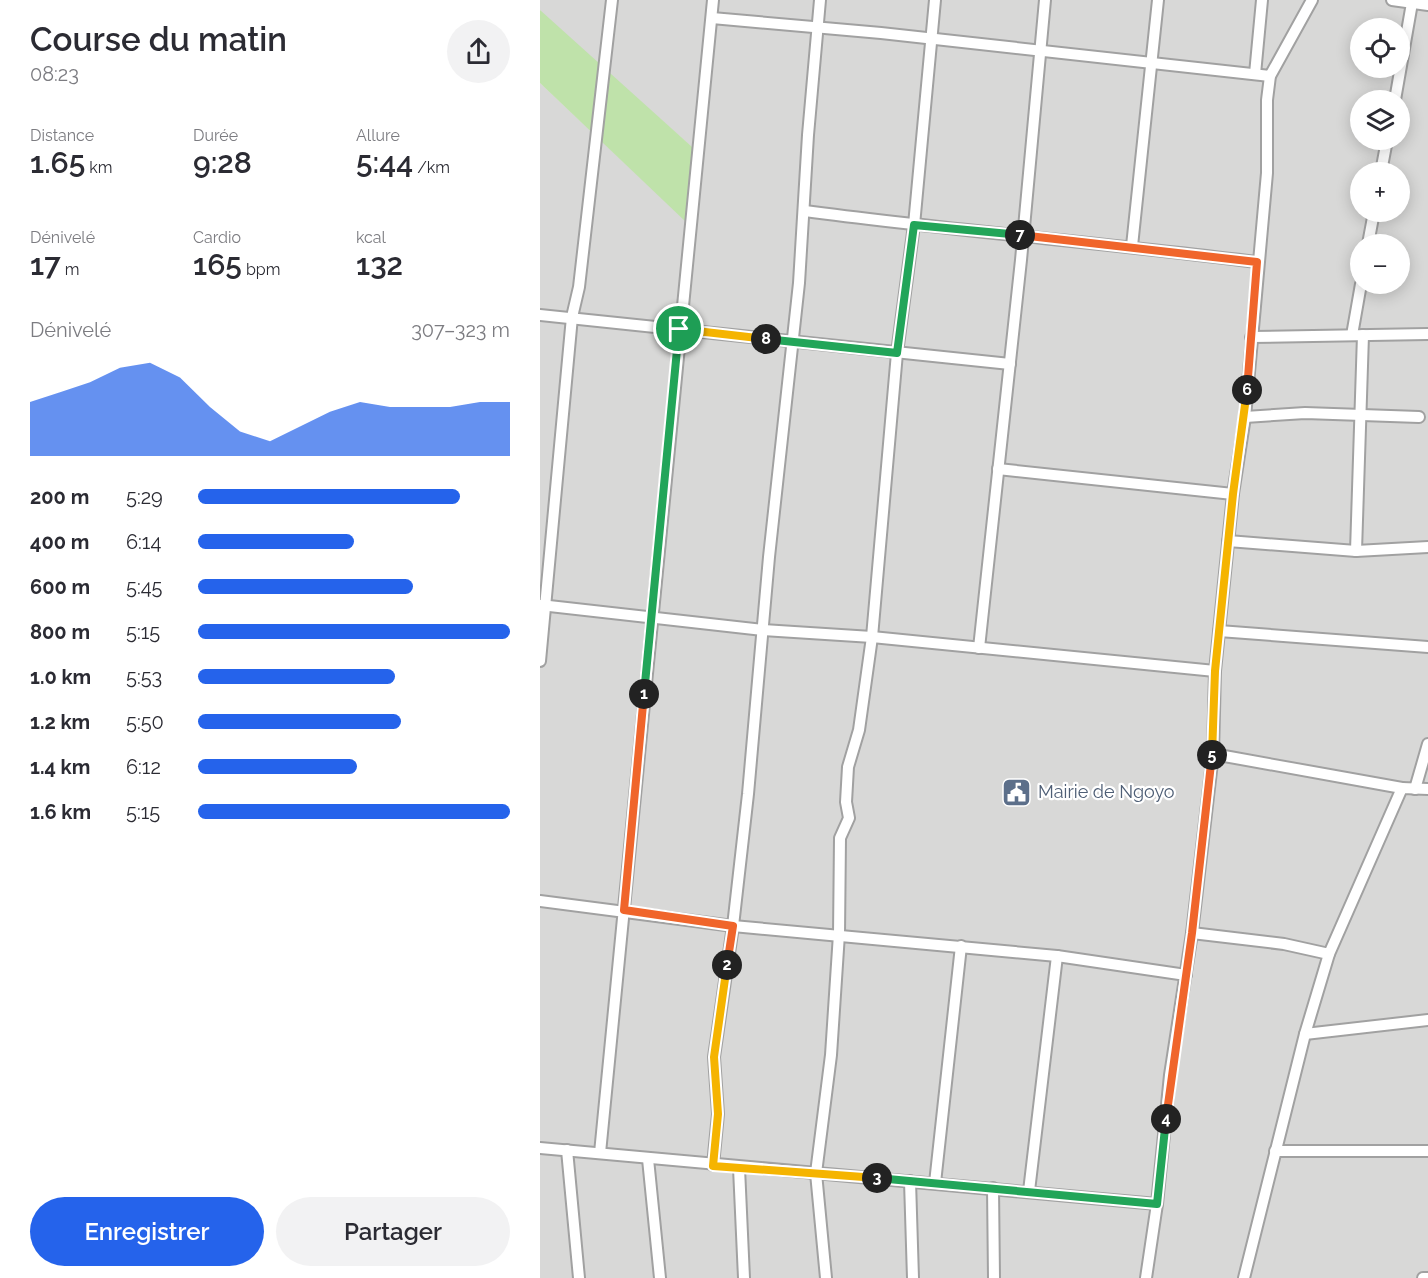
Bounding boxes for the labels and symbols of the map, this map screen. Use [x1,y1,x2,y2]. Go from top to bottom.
pin: 7 [1005,220,1035,250]
pin [653,303,704,354]
pin: 8 [751,324,781,354]
pin: 6 [1232,375,1262,405]
pin: 1 [629,679,659,709]
pin: 5 [1197,740,1227,770]
public building icon: Mairie de Ngoyo [1001,776,1033,808]
place label: Mairie de Ngoyo [1038,781,1175,802]
pin: 2 [712,950,742,980]
pin: 4 [1151,1104,1181,1134]
pin: 3 [862,1163,892,1193]

